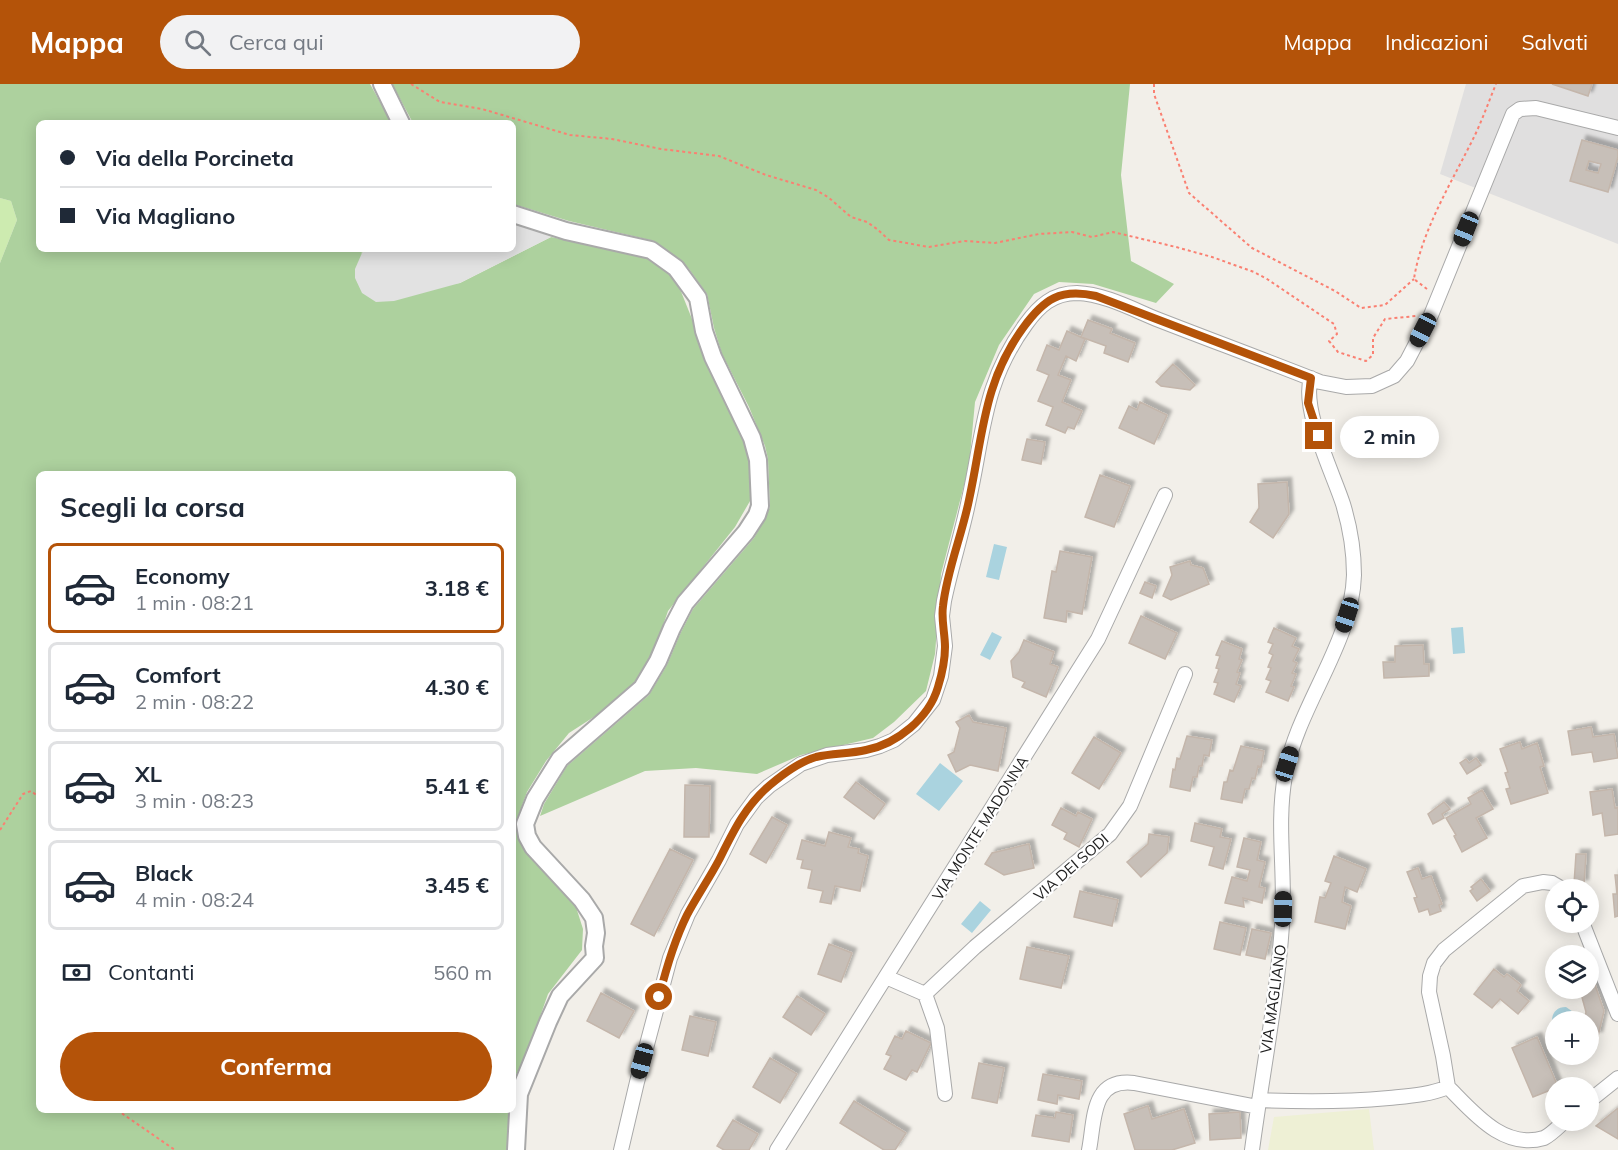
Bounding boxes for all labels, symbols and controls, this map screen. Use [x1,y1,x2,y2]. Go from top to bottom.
search box [160,15,580,69]
text: Mappa [30,25,124,60]
icon: search [181,26,214,59]
text: Cerca qui [229,28,324,56]
text: Mappa [1284,29,1352,55]
text: Indicazioni [1385,29,1488,55]
text: Salvati [1521,29,1588,55]
text: Via della Porcineta [96,144,294,172]
text: Via Magliano [96,202,235,230]
car [1451,209,1481,249]
car [1407,310,1439,350]
callout: 2 min [1340,415,1439,457]
route end [1305,422,1332,449]
text: 2 min [1363,424,1416,449]
text: Scegli la corsa [60,490,245,524]
icon: car [63,561,117,615]
text: Economy [135,562,230,590]
text: 3.18 € [425,574,489,602]
text: 1 min · 08:21 [135,590,254,615]
car [1333,595,1361,635]
icon: car [63,660,117,714]
text: Comfort [135,661,221,689]
text: 4.30 € [425,673,489,701]
text: 2 min · 08:22 [135,689,254,714]
car [1273,744,1301,784]
street label: VIA MONTE MADONNA [928,752,1032,904]
icon: car [63,759,117,813]
text: XL [135,760,162,788]
text: 5.41 € [425,772,489,800]
text: 3 min · 08:23 [135,788,254,813]
street label: VIA DEI SODI [1030,829,1112,905]
icon: car [63,858,117,912]
text: Black [135,859,193,887]
text: 3.45 € [425,871,489,899]
map controls [1545,879,1599,1131]
button: locate [1545,879,1599,933]
text: 4 min · 08:24 [135,887,254,912]
car [1274,891,1292,927]
street label: VIA MAGLIANO [1256,943,1290,1055]
button: layers [1545,945,1599,999]
icon: cash [60,956,93,989]
text: Contanti [108,958,194,986]
text: 560 m [433,960,492,985]
route start [645,983,672,1010]
button: + [1545,1011,1599,1065]
button: Conferma [60,1032,492,1101]
car [629,1041,655,1081]
button: − [1545,1077,1599,1131]

